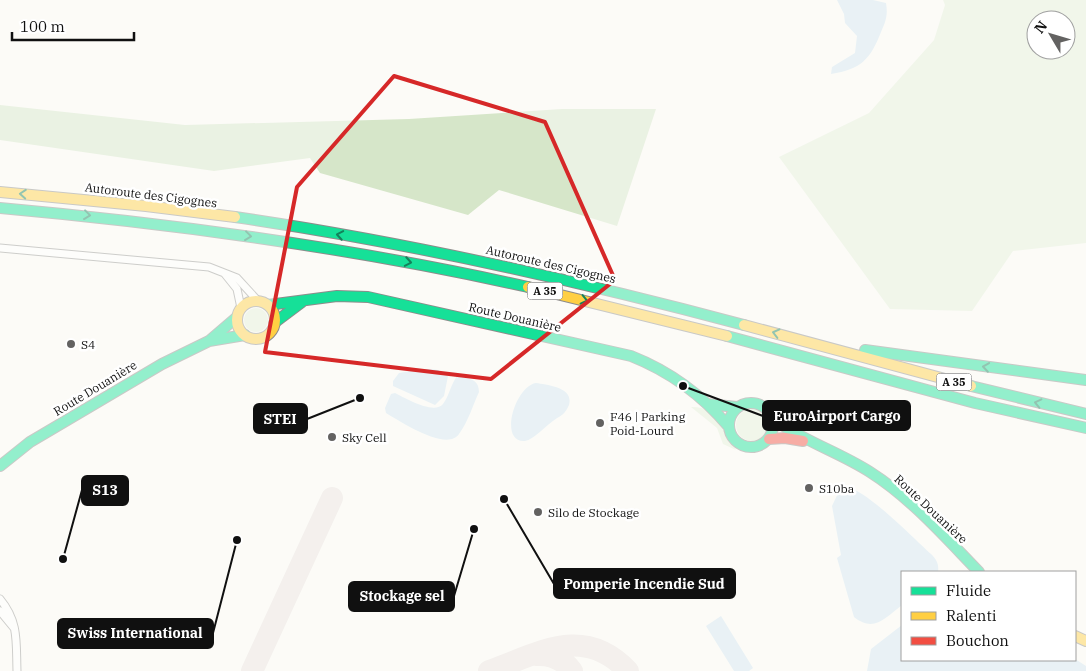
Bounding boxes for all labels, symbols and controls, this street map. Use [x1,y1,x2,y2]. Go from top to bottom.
scale bar [12,10,135,42]
north arrow [1026,10,1076,60]
text: 100 m [20,17,65,36]
text: N [1030,17,1051,37]
street label: Autoroute des Cigognes [84,179,218,211]
one-way arrow [19,189,27,200]
one-way arrow [83,209,91,220]
one-way arrow [244,230,252,240]
one-way arrow [336,230,345,240]
street label: Autoroute des Cigognes [484,242,618,286]
one-way arrow [404,257,413,267]
road number: A 35 [528,282,562,300]
one-way arrow [580,294,589,305]
street label: Route Douanière [467,299,563,335]
one-way arrow [772,328,780,338]
place label: S4 [81,337,95,352]
marker: S4 [65,338,77,350]
street label: Route Douanière [51,357,139,419]
one-way arrow [981,362,990,372]
road number: A 35 [936,374,972,391]
one-way arrow [1034,398,1043,409]
callout: EuroAirport Cargo [763,401,910,430]
callout: STEI [254,404,307,433]
text: EuroAirport Cargo [773,407,901,425]
place label: F46 | Parking Poid-Lourd [610,409,686,438]
text: STEI [263,410,297,428]
marker: F46 | Parking Poid-Lourd [594,417,606,429]
place label: Sky Cell [342,430,387,445]
marker: Sky Cell [326,431,338,443]
street label: Route Douanière [891,471,971,547]
callout: S13 [82,476,128,505]
text: S13 [92,481,118,499]
place label: S10ba [819,481,855,496]
marker: S10ba [803,482,815,494]
place label: Silo de Stockage [548,505,639,520]
marker: Silo de Stockage [532,506,544,518]
callout: Pomperie Incendie Sud [554,569,735,598]
legend [901,571,1076,661]
text: Pomperie Incendie Sud [563,575,725,593]
text: Fluide [946,581,991,600]
callout: Stockage sel [349,582,454,611]
text: Stockage sel [359,587,445,605]
text: Ralenti [946,606,997,625]
callout: Swiss International [58,619,213,648]
text: Swiss International [68,624,203,642]
text: Bouchon [946,631,1009,650]

